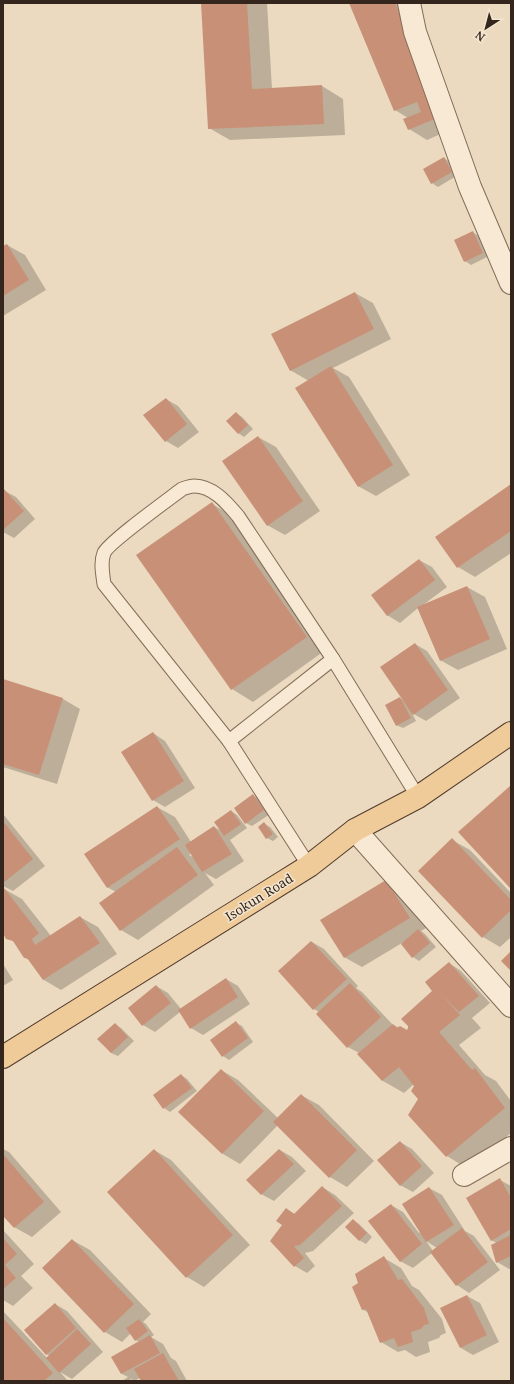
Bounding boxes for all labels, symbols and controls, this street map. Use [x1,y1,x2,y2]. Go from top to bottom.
north arrow [466,8,506,48]
text: N [472,28,488,45]
street label: Isokun Road [222,869,296,925]

